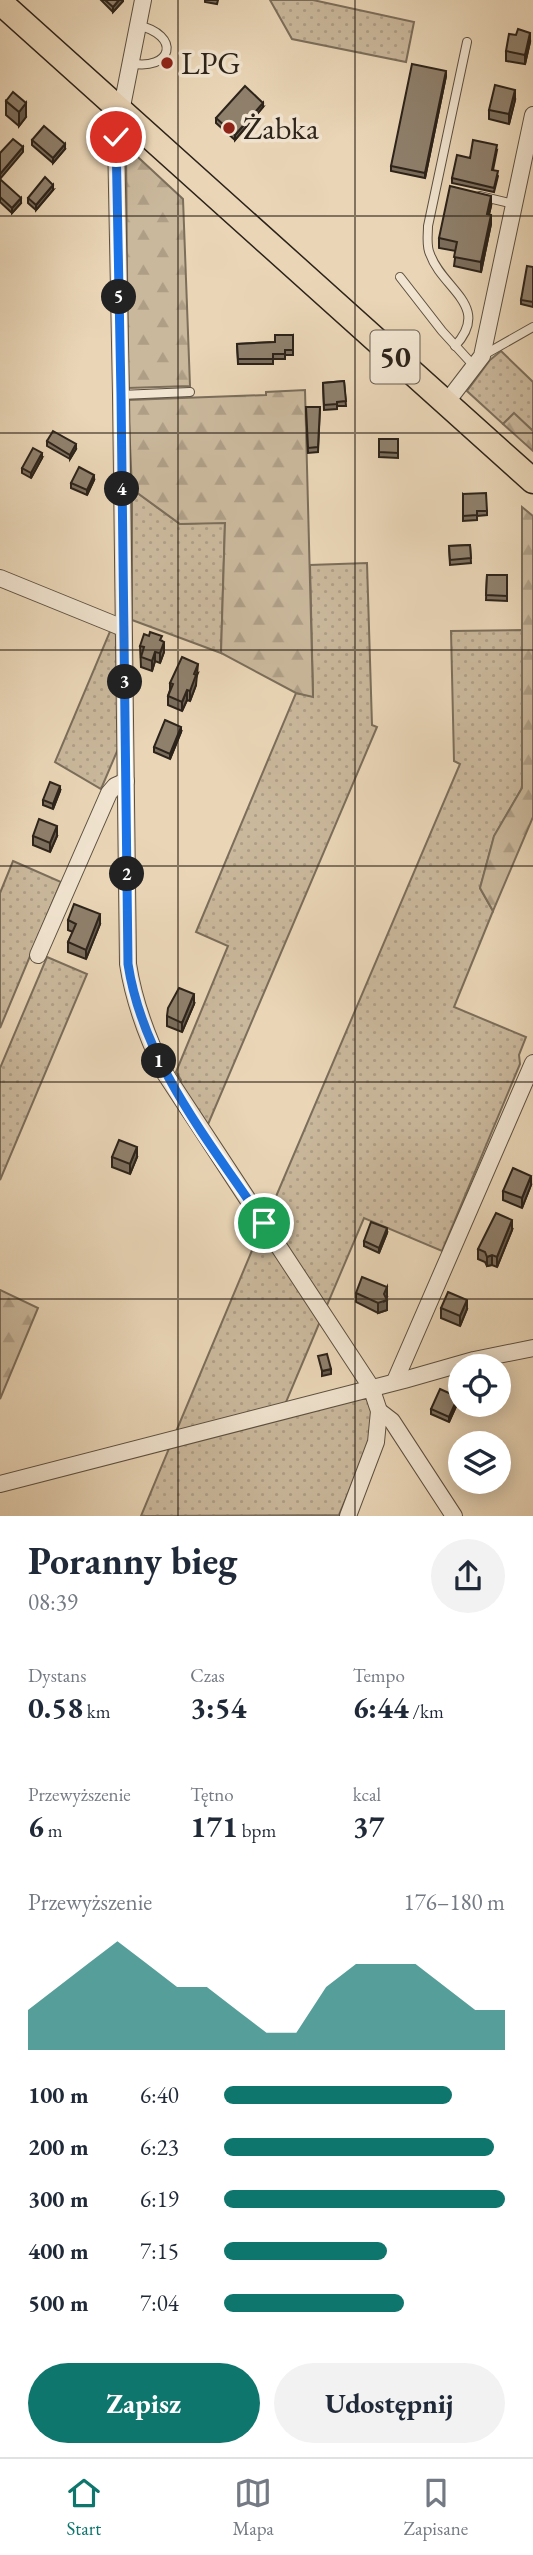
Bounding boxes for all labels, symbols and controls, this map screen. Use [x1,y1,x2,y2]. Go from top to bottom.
place label: LPG [181,42,241,84]
marker: LPG [159,55,175,71]
pin [86,107,146,167]
place label: Żabka [243,107,319,149]
icon: check [97,118,135,156]
marker: Żabka [221,120,237,136]
pin: 5 [102,280,136,314]
text: 5 [113,284,124,309]
road number: 50 [370,330,420,384]
pin: 4 [104,472,140,506]
text: 4 [116,476,127,501]
pin: 3 [108,664,142,700]
text: 3 [119,669,130,694]
pin: 2 [110,856,144,892]
text: 2 [121,861,132,886]
pin: 1 [142,1044,176,1078]
text: 1 [153,1048,164,1073]
pin [234,1193,294,1253]
icon: arrive [245,1204,283,1242]
map controls [448,1354,511,1494]
button: locate [448,1354,511,1417]
button: layers [448,1431,511,1494]
text: Poranny bieg [28,1536,237,1585]
button: share [431,1539,505,1613]
text: 08:39 [28,1587,78,1617]
text: Dystans [28,1663,87,1688]
text: Czas [190,1663,225,1688]
text: Tempo [353,1663,405,1688]
text: 0.58 [28,1688,83,1727]
text: 3:54 [190,1688,246,1727]
text: 6:44 [353,1688,409,1727]
text: km [83,1699,111,1724]
text: /km [409,1699,444,1724]
text: Przewyższenie [28,1782,131,1807]
text: Tętno [190,1782,234,1807]
text: kcal [353,1782,381,1807]
text: 6 [28,1807,44,1846]
text: 171 [190,1807,238,1846]
text: 37 [353,1807,384,1846]
text: m [44,1818,62,1843]
text: bpm [238,1818,276,1843]
text: Przewyższenie [28,1887,152,1917]
text: 176–180 m [404,1887,505,1917]
text: 100 m [28,2080,89,2110]
text: 6:40 [140,2080,179,2110]
text: 200 m [28,2132,89,2162]
text: 6:23 [140,2132,179,2162]
text: 300 m [28,2184,89,2214]
text: 6:19 [140,2184,179,2214]
text: 400 m [28,2236,89,2266]
text: 7:15 [140,2236,179,2266]
text: 500 m [28,2288,89,2318]
text: 7:04 [140,2288,179,2318]
button: Zapisz [28,2363,260,2443]
button: Udostępnij [274,2363,505,2443]
tab: Start [65,2474,103,2541]
tab: Mapa [232,2474,274,2541]
tab: Zapisane [403,2474,468,2541]

